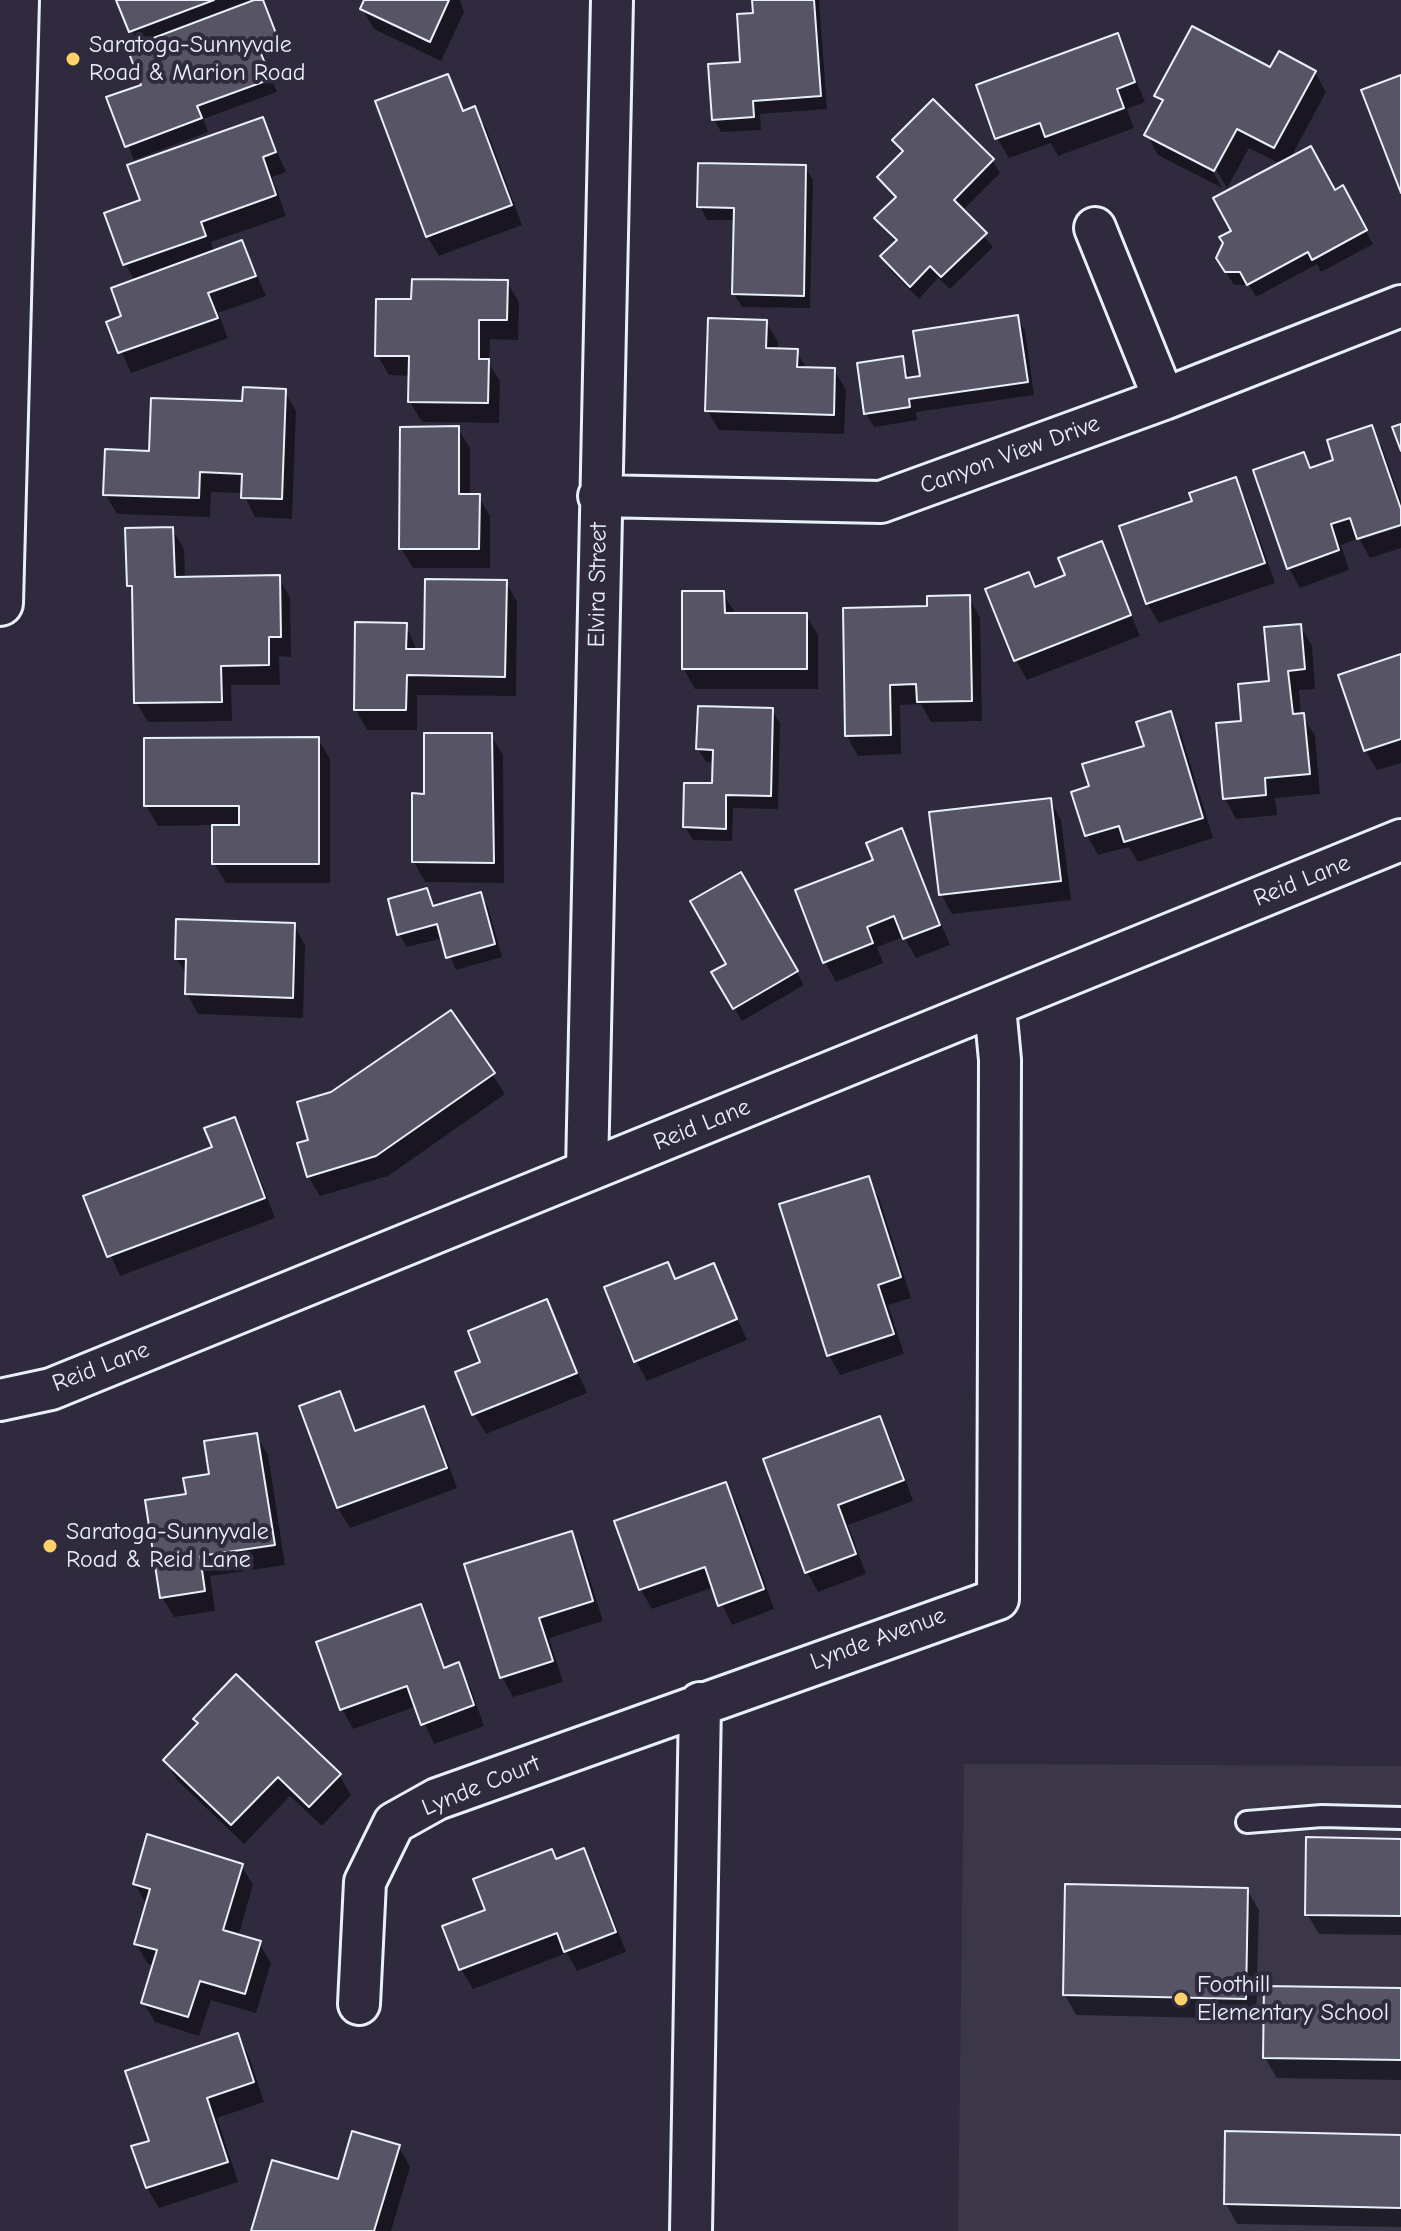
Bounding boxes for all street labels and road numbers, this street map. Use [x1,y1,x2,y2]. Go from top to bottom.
street label: Canyon View Drive [916,409,1104,501]
street label: Elvira Street [583,522,613,648]
street label: Reid Lane [1250,849,1354,913]
street label: Reid Lane [650,1093,754,1157]
street label: Reid Lane [48,1335,154,1399]
street label: Lynde Avenue [806,1601,950,1677]
street label: Lynde Court [418,1749,544,1823]

